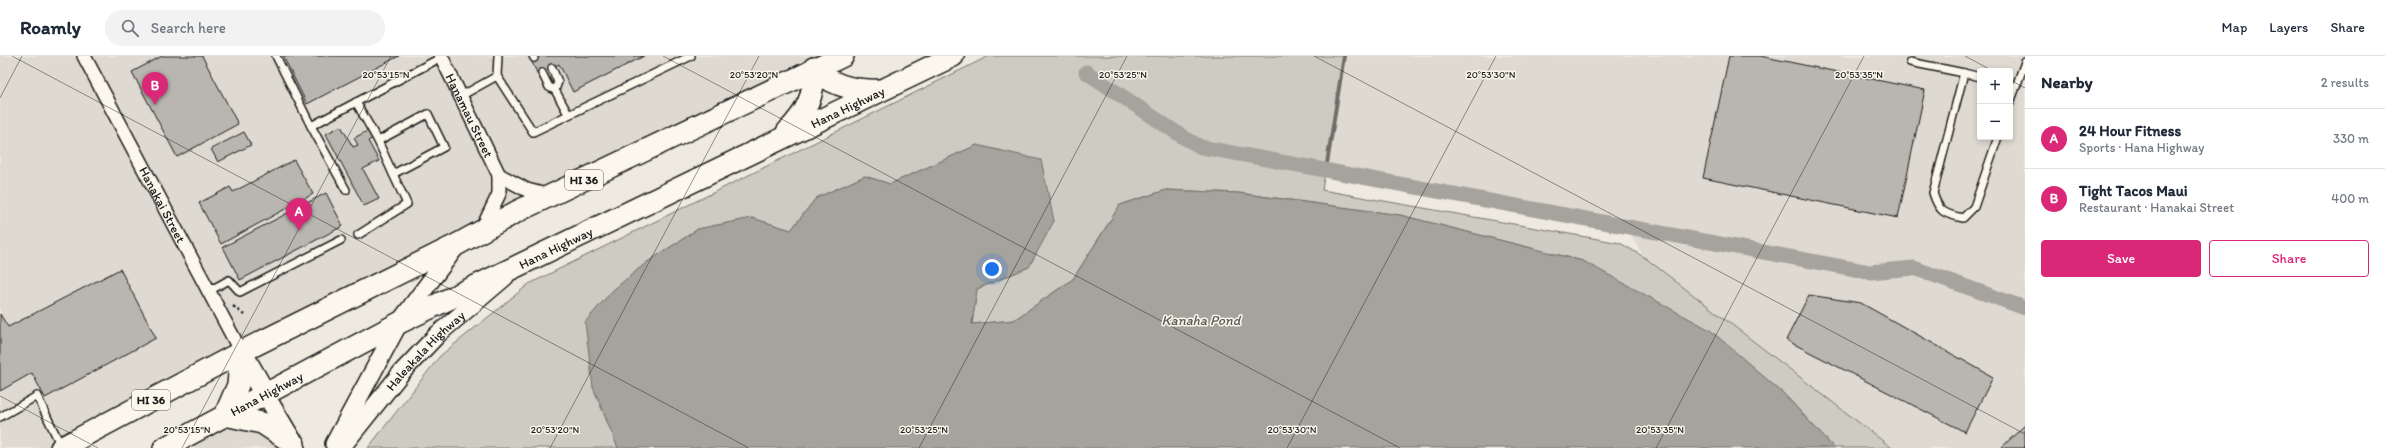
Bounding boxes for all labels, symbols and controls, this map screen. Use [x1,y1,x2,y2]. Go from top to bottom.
search box [105,10,385,46]
text: Roamly [20,16,81,39]
icon: search [119,17,141,39]
text: Search here [151,19,226,37]
text: Map [2222,19,2247,36]
text: Layers [2269,19,2308,36]
text: Share [2330,19,2365,36]
text: 20°53'15"N [362,68,410,81]
text: 20°53'20"N [730,68,779,81]
text: 20°53'25"N [1099,68,1147,81]
text: 20°53'30"N [1467,68,1516,81]
text: 20°53'35"N [1835,68,1883,81]
map controls [1977,68,2013,140]
button: + [1977,68,2013,104]
street label: Hanamau Street [443,71,496,160]
pin: B [142,72,168,105]
text: Nearby [2041,72,2093,92]
text: 2 results [2321,75,2369,90]
street label: Hana Highway [808,83,887,131]
button: − [1977,104,2013,140]
text: 24 Hour Fitness [2079,122,2181,140]
text: A [2050,131,2058,146]
text: 330 m [2333,131,2369,146]
text: Sports · Hana Highway [2079,140,2204,155]
street label: Hanakai Street [136,164,189,245]
road number: HI 36 [565,170,603,190]
text: Tight Tacos Maui [2079,182,2188,200]
text: B [2050,191,2058,206]
text: 400 m [2331,191,2369,206]
pin: A [286,198,312,231]
text: Restaurant · Hanakai Street [2079,200,2234,215]
street label: Hana Highway [517,224,595,272]
button: Save [2041,240,2201,277]
button: Share [2209,240,2369,277]
your location [982,259,1002,279]
street label: Haleakala Highway [383,308,468,394]
water label: Kanaha Pond [1161,312,1242,329]
street label: Hana Highway [228,369,305,419]
road number: HI 36 [132,390,170,410]
text: 20°53'15"N [163,423,211,436]
text: 20°53'20"N [531,423,580,436]
text: 20°53'25"N [900,423,948,436]
text: 20°53'30"N [1268,423,1317,436]
text: 20°53'35"N [1636,423,1684,436]

